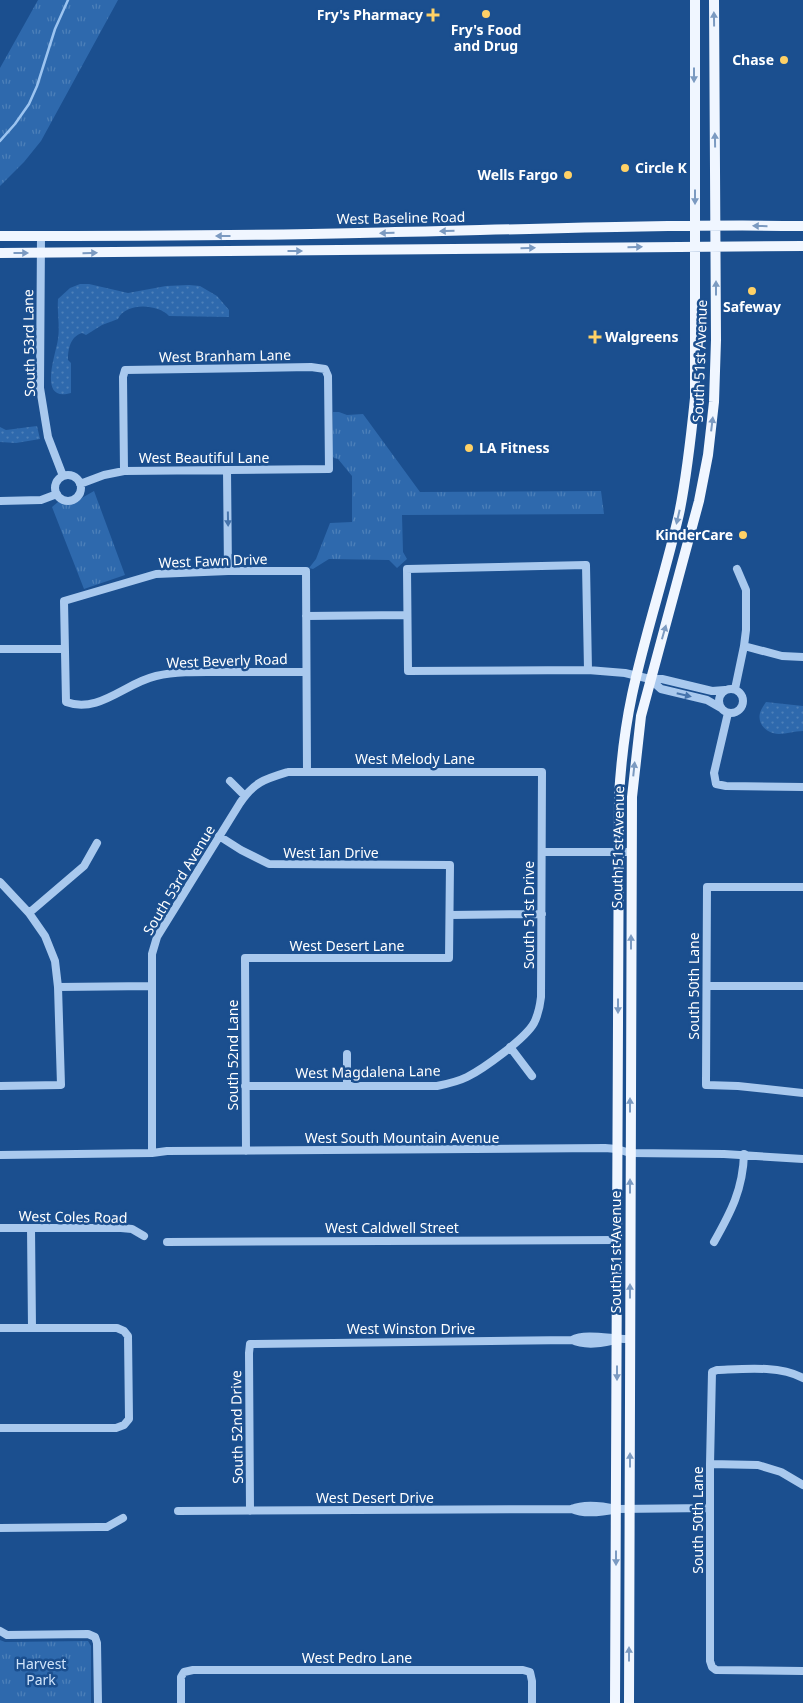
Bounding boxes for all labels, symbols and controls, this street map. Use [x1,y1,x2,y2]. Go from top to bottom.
place label: Fry's Pharmacy [317,5,423,24]
marker: Fry's Food and Drug [480,8,492,20]
marker: Fry's Pharmacy [427,9,439,21]
one-way arrow [710,11,718,27]
place label: Fry's Food and Drug [451,20,521,55]
place label: Chase [732,50,774,69]
marker: Chase [778,54,790,66]
one-way arrow [690,67,698,83]
one-way arrow [711,131,719,147]
place label: Circle K [635,158,688,177]
marker: Circle K [619,162,631,174]
place label: Wells Fargo [478,165,558,184]
marker: Wells Fargo [562,169,574,181]
one-way arrow [691,190,699,206]
street label: West Baseline Road [337,207,465,228]
one-way arrow [751,222,767,230]
one-way arrow [438,227,454,235]
one-way arrow [379,229,395,237]
one-way arrow [215,232,231,240]
one-way arrow [627,243,643,251]
one-way arrow [520,244,536,252]
one-way arrow [287,247,303,255]
one-way arrow [13,249,29,257]
one-way arrow [82,249,98,257]
one-way arrow [712,280,720,296]
marker: Safeway [746,285,758,297]
street label: South 53rd Lane [18,289,39,397]
place label: Safeway [723,297,781,316]
street label: South 51st Avenue [688,299,711,423]
place label: Walgreens [605,327,679,346]
marker: Walgreens [589,331,601,343]
street label: West Branham Lane [159,345,291,366]
one-way arrow [708,416,716,432]
place label: LA Fitness [479,438,550,457]
marker: LA Fitness [463,442,475,454]
street label: West Beautiful Lane [139,448,269,467]
one-way arrow [674,509,682,524]
one-way arrow [224,511,232,527]
place label: KinderCare [655,525,733,544]
marker: KinderCare [737,529,749,541]
street label: West Fawn Drive [158,549,268,572]
one-way arrow [660,624,668,639]
street label: West Beverly Road [166,649,288,672]
one-way arrow [677,691,692,699]
street label: West Melody Lane [355,749,475,768]
one-way arrow [630,760,638,776]
street label: South 51st Avenue [607,785,628,909]
street label: South 53rd Avenue [138,821,219,938]
street label: West Ian Drive [283,843,379,862]
street label: South 51st Drive [519,861,538,969]
street label: South 50th Lane [684,932,703,1040]
one-way arrow [627,934,635,950]
street label: West Desert Lane [290,936,405,955]
one-way arrow [614,998,622,1014]
street label: South 52nd Lane [223,999,242,1110]
street label: West Magdalena Lane [295,1061,441,1082]
one-way arrow [626,1096,634,1112]
street label: West South Mountain Avenue [305,1128,499,1147]
one-way arrow [626,1178,634,1194]
street label: South 51st Avenue [606,1191,625,1313]
street label: West Coles Road [18,1206,128,1227]
street label: West Caldwell Street [325,1218,459,1237]
one-way arrow [626,1282,634,1298]
street label: West Winston Drive [347,1319,475,1338]
one-way arrow [613,1365,621,1381]
street label: South 52nd Drive [226,1370,247,1484]
one-way arrow [626,1452,634,1468]
street label: South 50th Lane [688,1466,707,1574]
street label: West Desert Drive [316,1488,434,1507]
one-way arrow [612,1550,620,1566]
one-way arrow [625,1646,633,1662]
street label: West Pedro Lane [302,1648,412,1667]
park label: Harvest Park [16,1654,66,1689]

